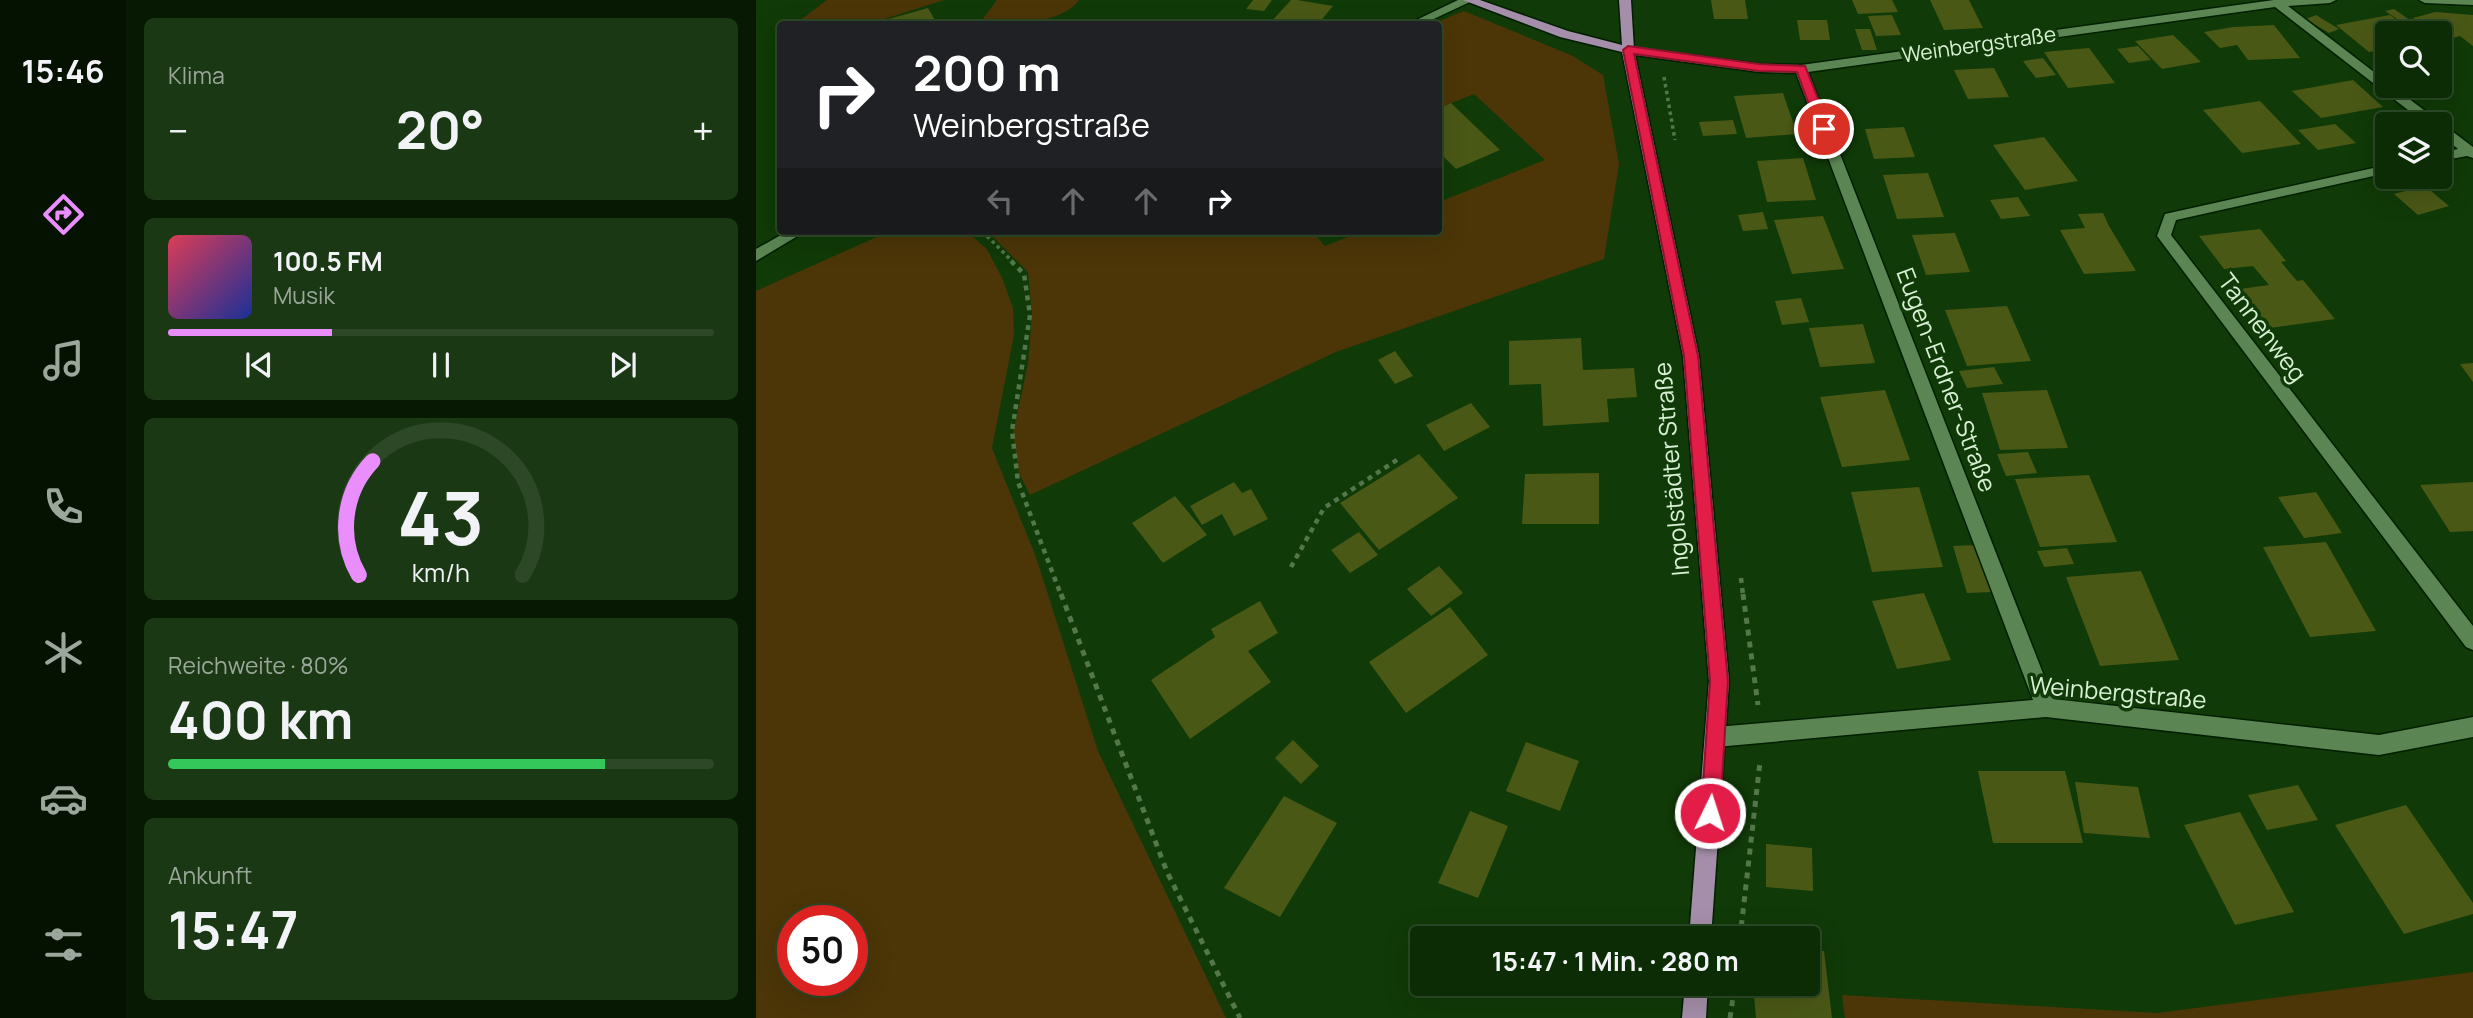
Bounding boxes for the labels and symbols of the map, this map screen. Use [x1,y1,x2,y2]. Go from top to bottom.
street label: Weinbergstraße [1900,19,2058,69]
pin [1794,99,1854,159]
street label: Eugen-Erdner-Straße [1889,263,2005,496]
street label: Tannenweg [2211,266,2315,388]
street label: Ingolstädter Straße [1645,361,1696,577]
street label: Weinbergstraße [2028,667,2208,716]
position arrow [1673,776,1747,850]
speed limit sign: 50 [777,905,868,996]

